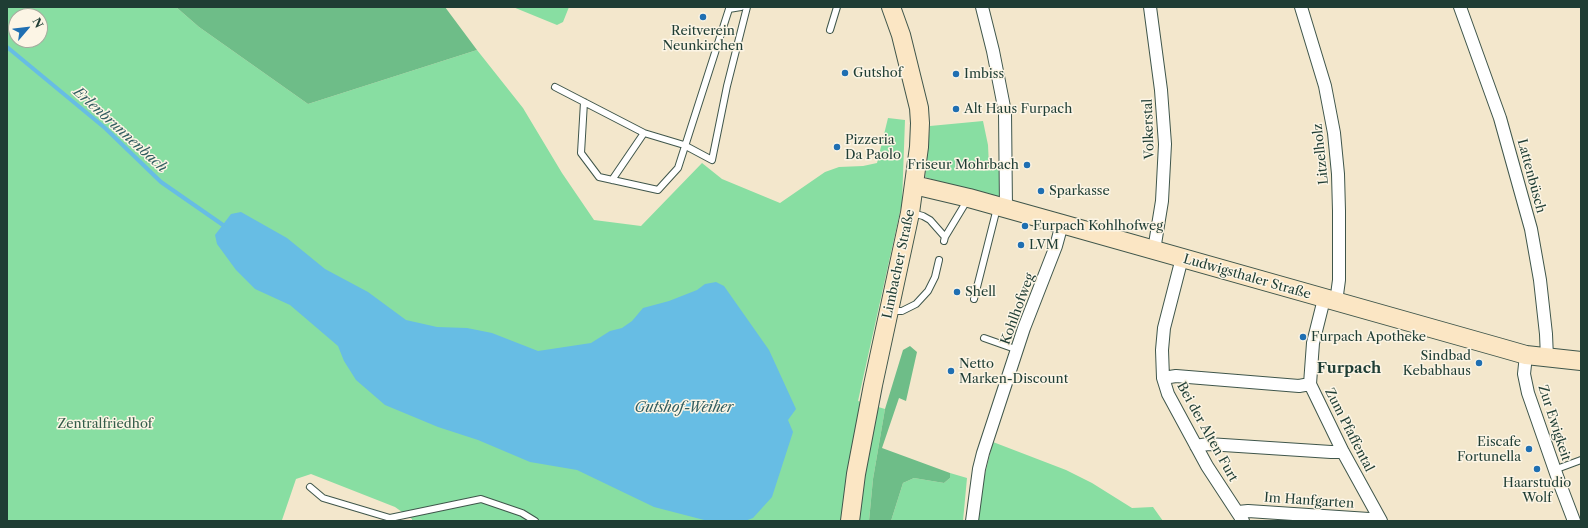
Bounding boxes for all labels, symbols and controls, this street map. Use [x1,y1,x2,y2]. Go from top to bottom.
north arrow [8,8,48,48]
marker: Reitverein Neunkirchen [698,12,708,22]
text: N [29,15,46,30]
place label: Reitverein Neunkirchen [662,23,744,54]
place label: Gutshof [853,65,902,81]
place label: Imbiss [964,66,1004,82]
marker: Gutshof [840,68,850,78]
marker: Imbiss [951,69,961,79]
water label: Erlenbrunnenbach [70,84,170,176]
street label: Volkerstal [1140,98,1158,160]
place label: Alt Haus Furpach [964,101,1072,117]
marker: Alt Haus Furpach [951,104,961,114]
street label: Litzelholz [1310,123,1332,185]
place label: Pizzeria Da Paolo [845,132,901,163]
street label: Lattenbüsch [1514,137,1548,215]
marker: Pizzeria Da Paolo [832,142,842,152]
place label: Friseur Mohrbach [907,157,1019,173]
marker: Friseur Mohrbach [1022,160,1032,170]
place label: Sparkasse [1049,183,1110,199]
marker: Sparkasse [1036,186,1046,196]
street label: Limbacher Straße [880,208,918,320]
place label: Furpach Kohlhofweg [1033,218,1163,234]
marker: Furpach Kohlhofweg [1020,221,1030,231]
place label: LVM [1029,237,1059,253]
marker: LVM [1016,240,1026,250]
street label: Ludwigsthaler Straße [1181,251,1313,303]
street label: Kohlhofweg [998,271,1038,347]
place label: Shell [965,284,996,300]
marker: Shell [952,287,962,297]
place label: Furpach Apotheke [1311,329,1426,345]
marker: Furpach Apotheke [1298,332,1308,342]
place label: Sindbad Kebabhaus [1403,348,1471,379]
place label: Netto Marken-Discount [959,356,1068,387]
marker: Sindbad Kebabhaus [1474,358,1484,368]
district label: Furpach [1317,360,1381,378]
marker: Netto Marken-Discount [946,366,956,376]
street label: Bei der Alten Furt [1173,380,1241,484]
street label: Zur Ewigkeit [1534,383,1574,463]
street label: Zum Pfaffental [1321,386,1377,474]
water label: Gutshof-Weiher [634,400,734,416]
park label: Zentralfriedhof [58,416,152,432]
place label: Eiscafe Fortunella [1457,434,1521,465]
marker: Eiscafe Fortunella [1524,444,1534,454]
marker: Haarstudio Wolf [1532,464,1542,474]
place label: Haarstudio Wolf [1503,475,1571,506]
street label: Im Hanfgarten [1263,490,1355,512]

